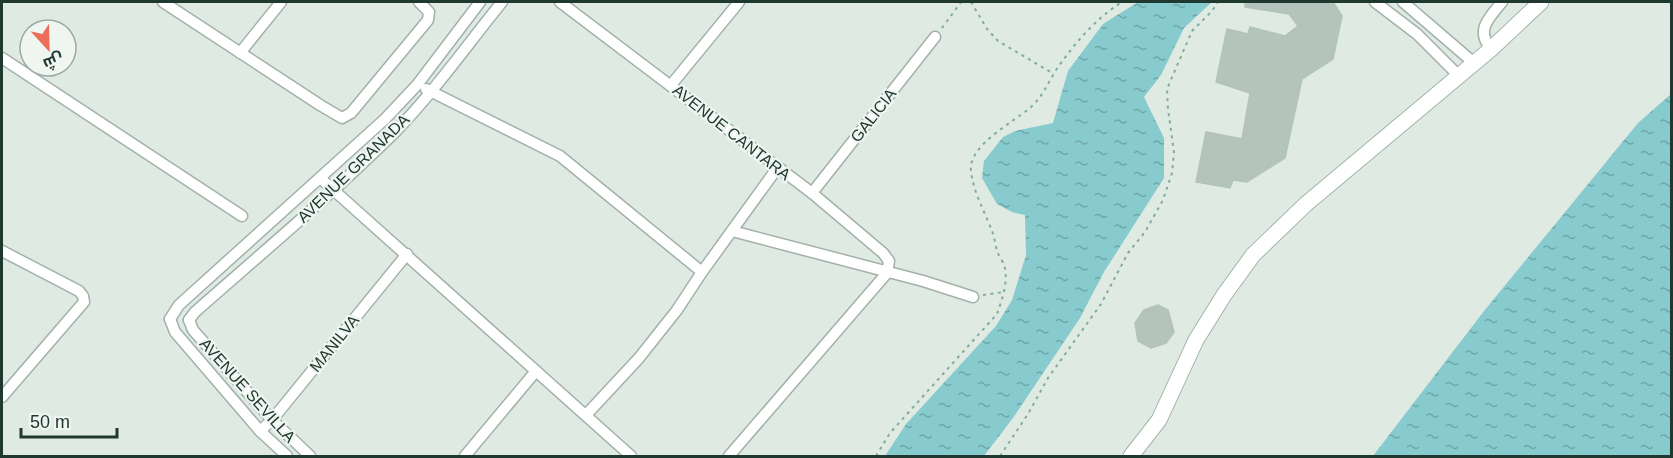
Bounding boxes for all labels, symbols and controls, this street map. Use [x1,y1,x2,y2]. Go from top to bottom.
north arrow [18,18,78,78]
text: ش [40,49,66,73]
street label: AVENUE CANTARA [670,81,794,184]
street label: GALICIA [847,85,900,145]
street label: AVENUE GRANADA [294,111,413,226]
street label: MANILVA [306,311,363,375]
street label: AVENUE SEVILLA [196,335,299,446]
scale bar [21,401,117,439]
text: 50 m [30,412,70,432]

